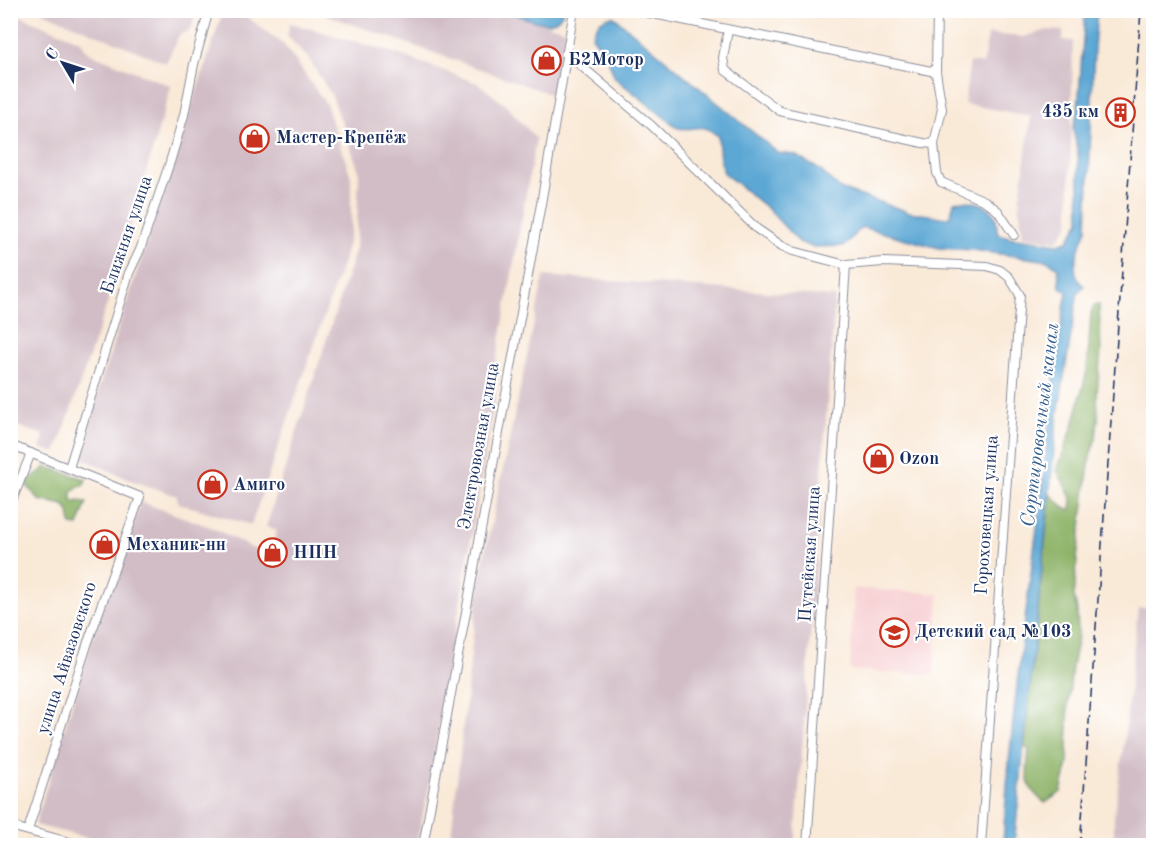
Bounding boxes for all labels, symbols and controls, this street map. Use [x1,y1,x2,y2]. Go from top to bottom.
north arrow [33,33,93,93]
shop icon: Б2Мотор [531,44,563,76]
text: С [43,46,62,64]
place label: Б2Мотор [568,51,644,69]
building icon: 435 км [1104,96,1136,128]
place label: 435 км [1042,103,1099,121]
shop icon: Мастер-Крепёж [239,122,271,154]
place label: Мастер-Крепёж [276,129,406,147]
street label: Ближняя улица [98,173,156,297]
water label: Сортировочный канал [1019,322,1063,528]
street label: Электровозная улица [455,361,503,531]
street label: Гороховецкая улица [972,434,1002,596]
shop icon: Ozon [862,443,894,475]
place label: Ozon [899,450,939,468]
shop icon: Амиго [196,469,228,501]
place label: Амиго [233,476,285,494]
street label: Путейская улица [796,485,824,623]
shop icon: Механик-нн [89,529,121,561]
place label: Механик-нн [126,536,226,554]
shop icon: НПН [256,537,288,569]
place label: НПН [293,544,337,562]
street label: улица Айвазовского [34,580,100,736]
school or university icon: Детский сад №103 [878,616,910,648]
place label: Детский сад №103 [915,623,1072,641]

